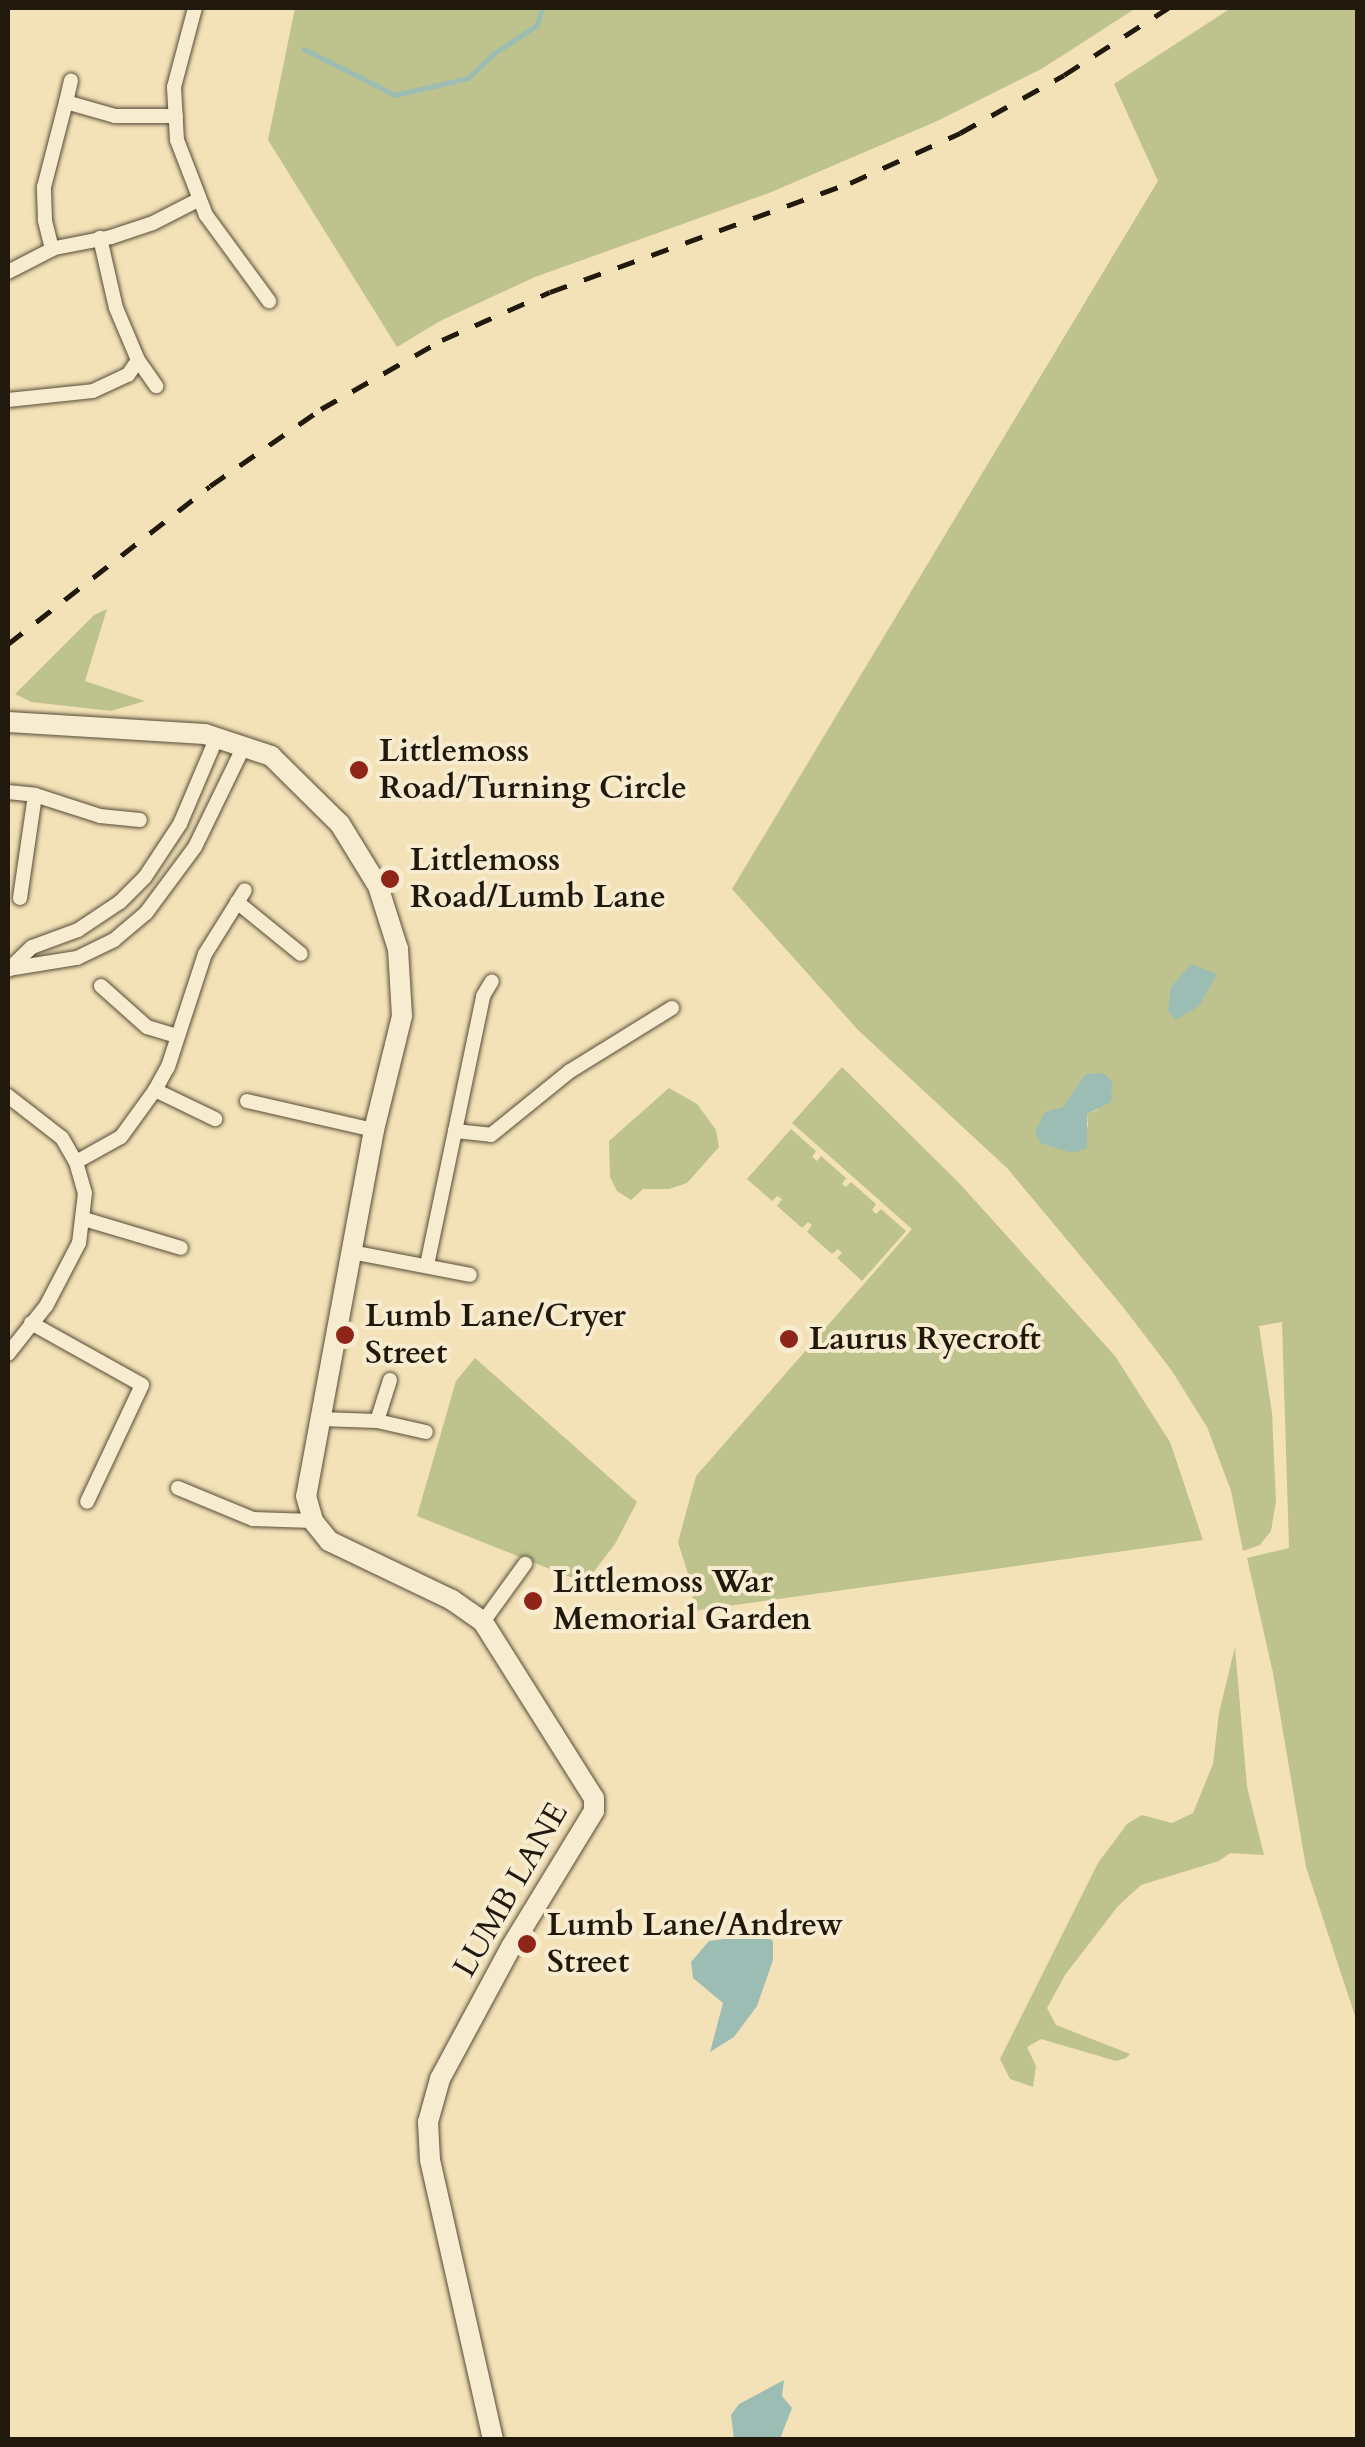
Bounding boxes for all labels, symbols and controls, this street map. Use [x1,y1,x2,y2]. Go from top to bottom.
place label: Littlemoss Road/Turning Circle [379,733,687,808]
marker: Littlemoss Road/Turning Circle [348,759,370,781]
place label: Littlemoss Road/Lumb Lane [410,842,666,917]
marker: Littlemoss Road/Lumb Lane [379,868,401,890]
place label: Lumb Lane/Cryer Street [365,1298,626,1373]
place label: Laurus Ryecroft [809,1320,1041,1358]
marker: Lumb Lane/Cryer Street [334,1324,356,1346]
marker: Laurus Ryecroft [778,1328,800,1350]
place label: Littlemoss War Memorial Garden [553,1564,811,1639]
marker: Littlemoss War Memorial Garden [522,1590,544,1612]
street label: LUMB LANE [446,1796,576,1984]
place label: Lumb Lane/Andrew Street [547,1907,843,1982]
marker: Lumb Lane/Andrew Street [516,1933,538,1955]

